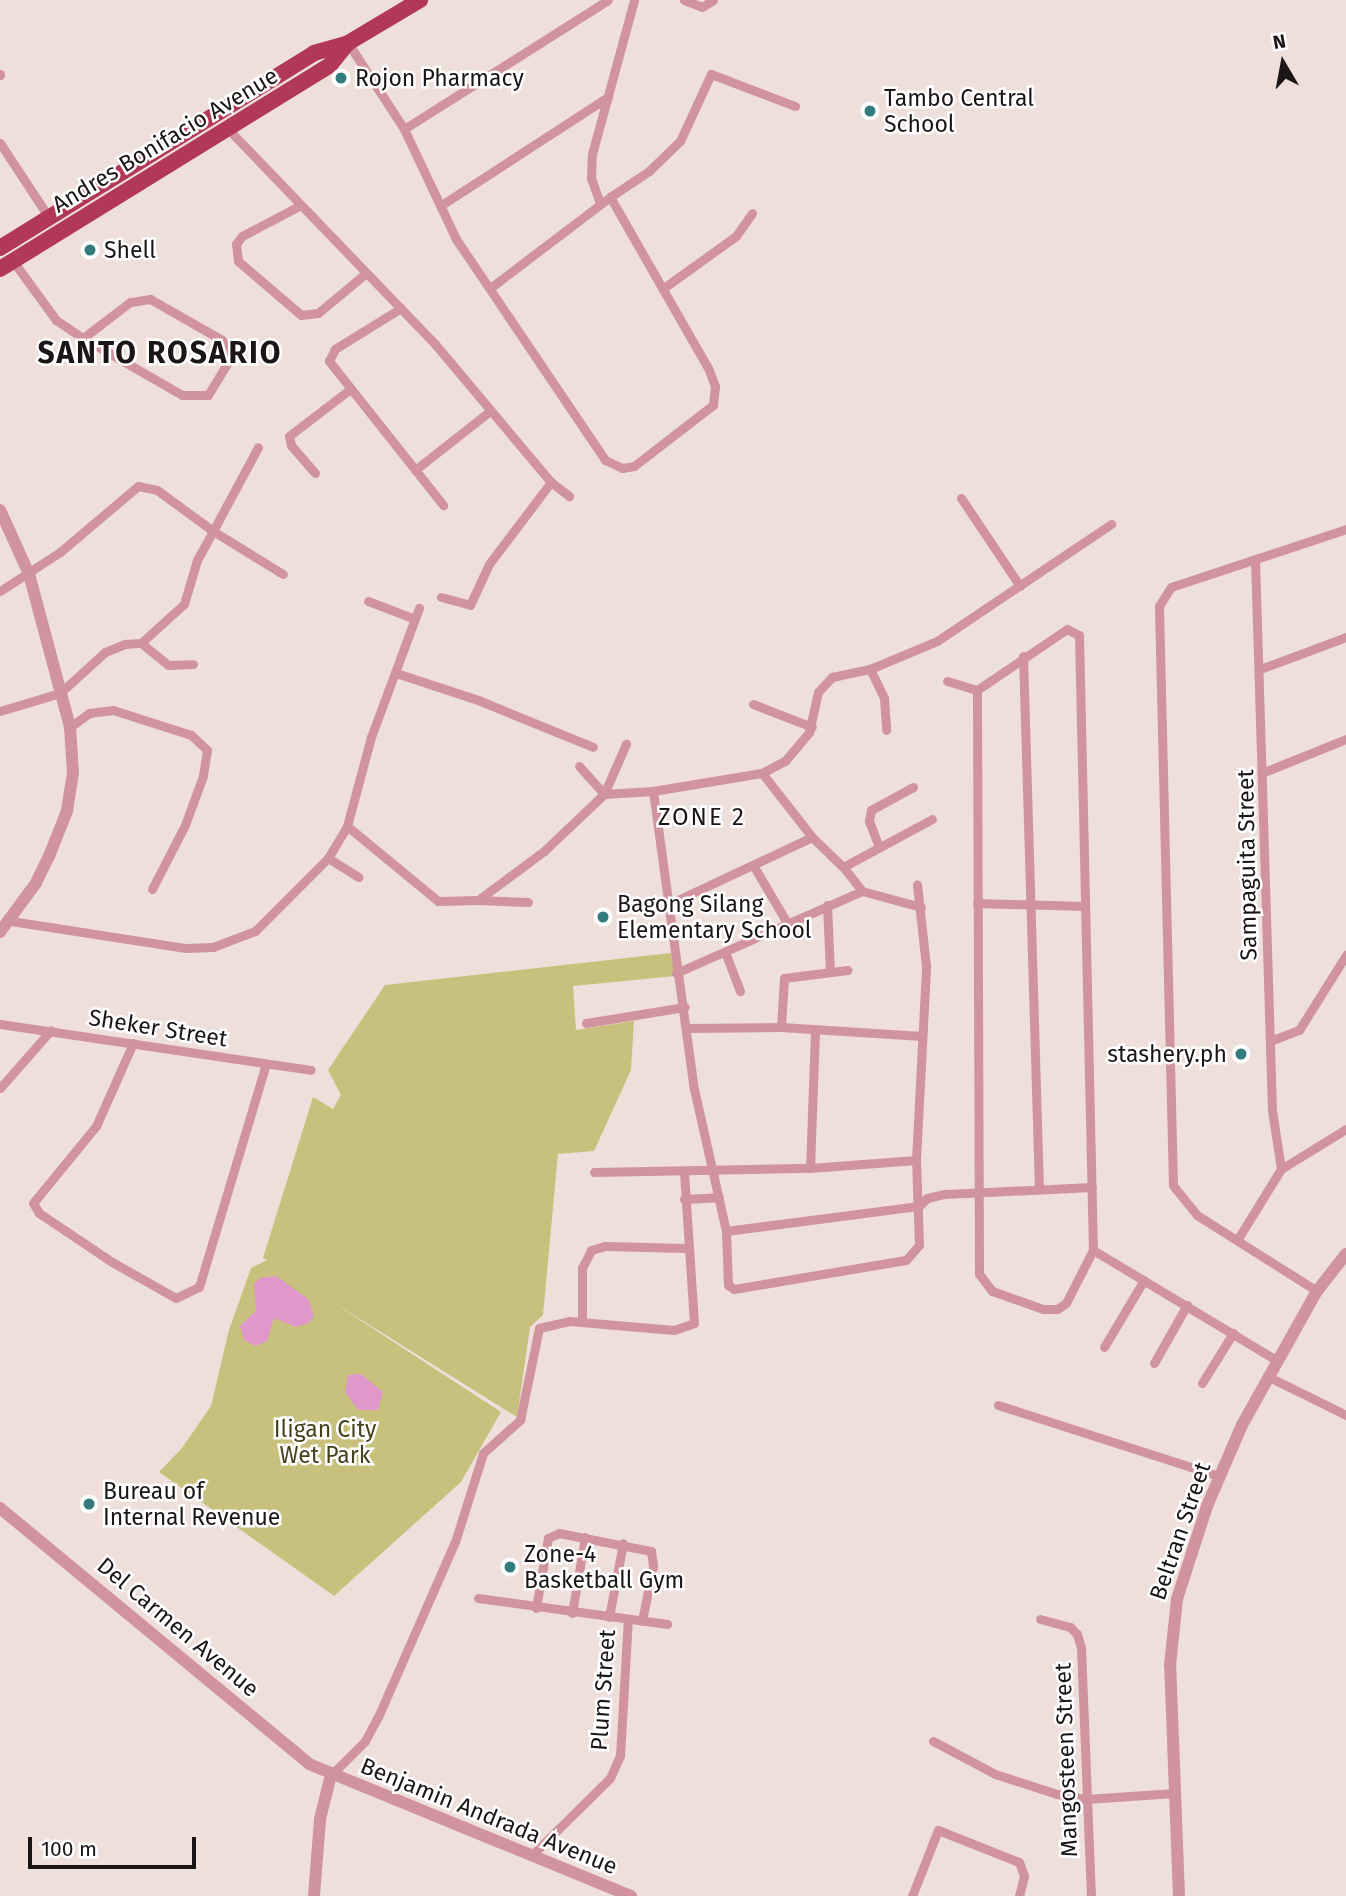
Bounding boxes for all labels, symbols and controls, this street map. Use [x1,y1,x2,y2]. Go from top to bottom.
north arrow [1248,28,1318,98]
text: N [1271,29,1287,54]
street label: Andres Bonifacio Avenue [47,62,283,218]
place label: Rojon Pharmacy [355,64,524,92]
marker: Rojon Pharmacy [333,70,349,86]
place label: Tambo Central School [884,84,1034,138]
marker: Tambo Central School [862,103,878,119]
place label: Shell [104,236,156,264]
marker: Shell [82,242,98,258]
district label: SANTO ROSARIO [39,335,281,371]
street label: Sampaguita Street [1232,769,1262,961]
district label: ZONE 2 [659,804,745,832]
place label: Bagong Silang Elementary School [617,890,812,944]
marker: Bagong Silang Elementary School [595,909,611,925]
street label: Sheker Street [87,1003,229,1053]
place label: stashery.ph [1107,1040,1227,1068]
marker: stashery.ph [1233,1046,1249,1062]
park label: Iligan City Wet Park [274,1415,376,1469]
street label: Beltran Street [1143,1458,1217,1604]
place label: Bureau of Internal Revenue [103,1477,280,1531]
marker: Bureau of Internal Revenue [81,1496,97,1512]
place label: Zone-4 Basketball Gym [524,1540,684,1594]
street label: Del Carmen Avenue [92,1551,264,1703]
marker: Zone-4 Basketball Gym [502,1559,518,1575]
street label: Plum Street [585,1628,621,1752]
street label: Mangosteen Street [1049,1662,1083,1858]
street label: Benjamin Andrada Avenue [357,1752,621,1880]
scale bar [32,1822,200,1866]
text: 100 m [41,1836,97,1862]

